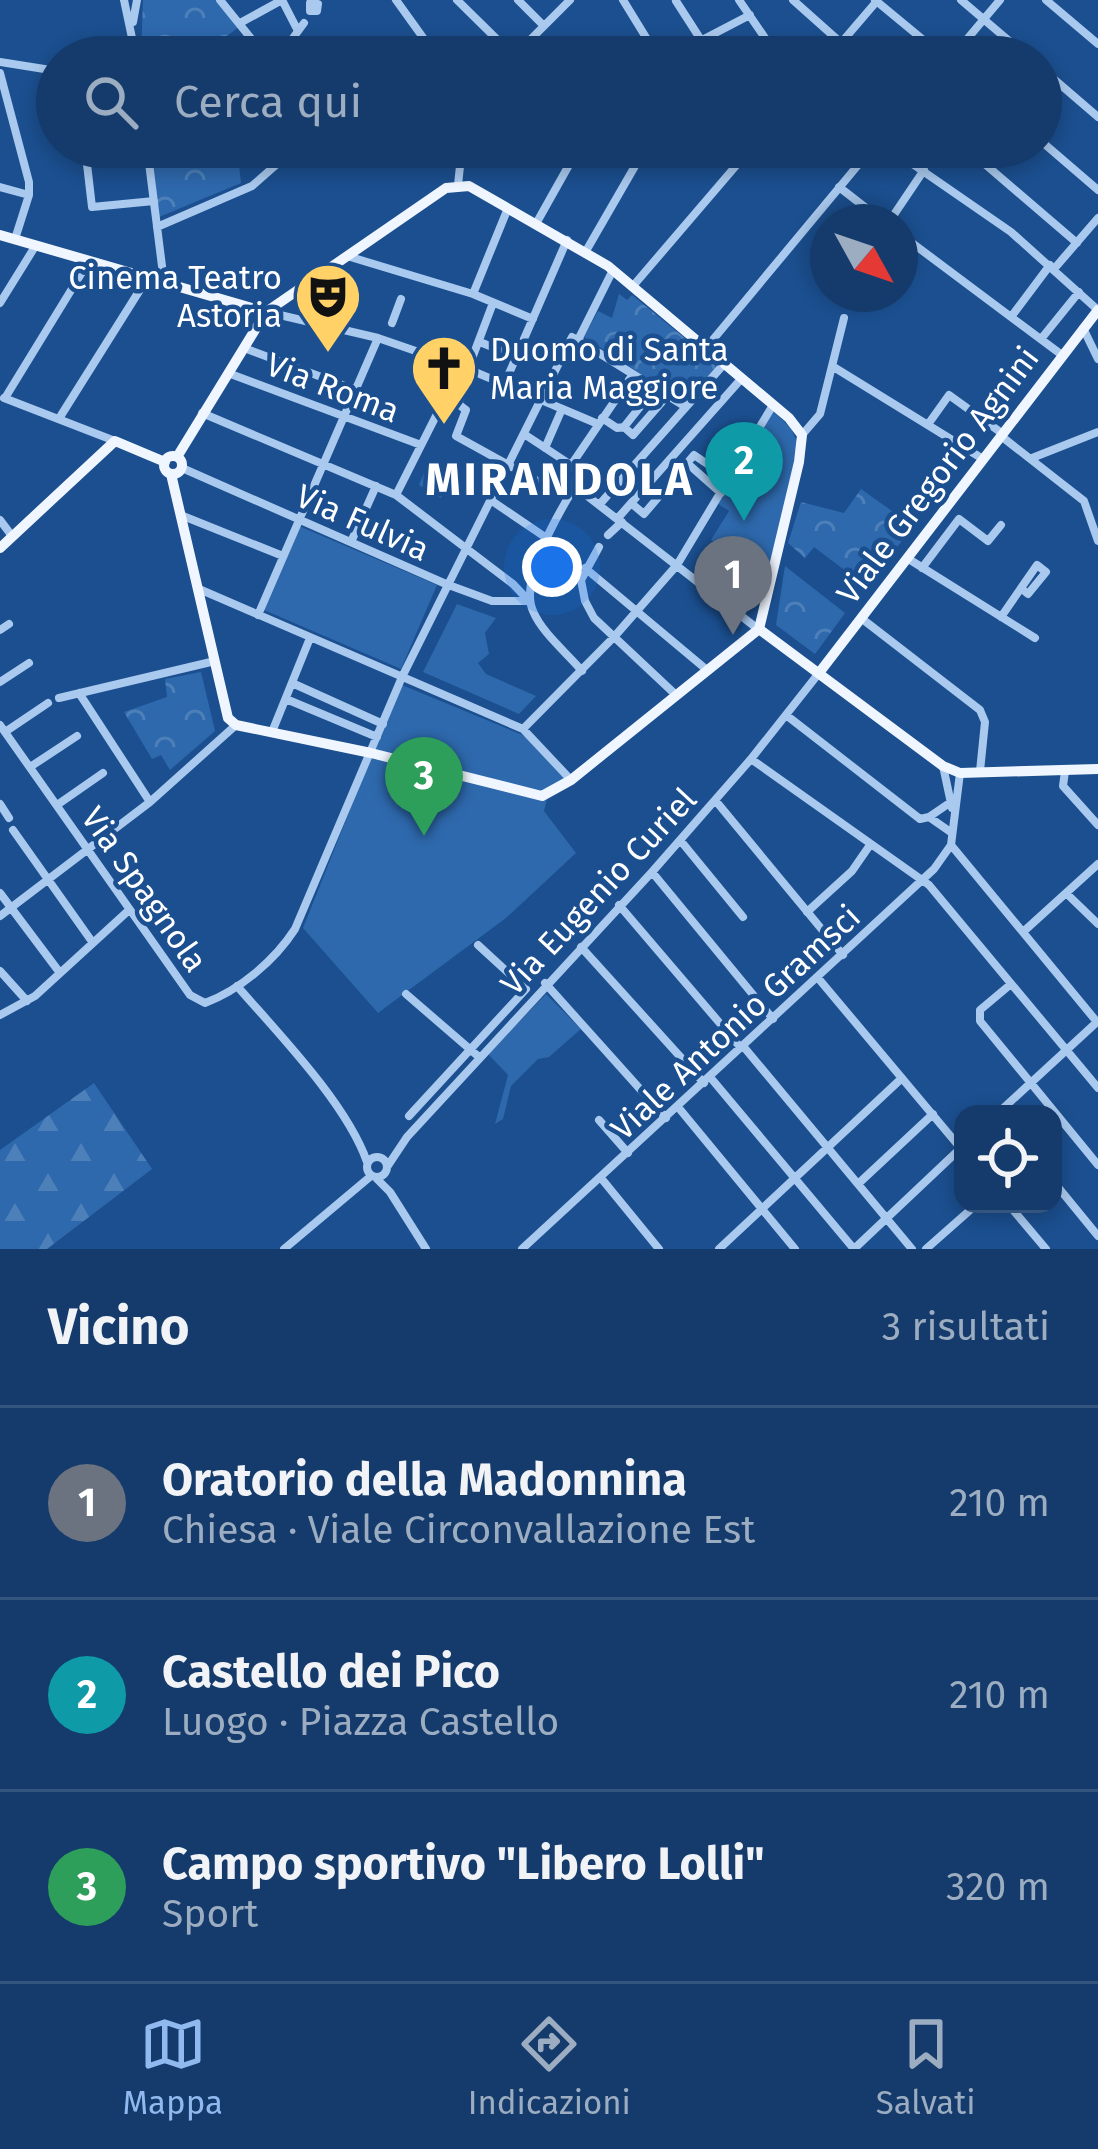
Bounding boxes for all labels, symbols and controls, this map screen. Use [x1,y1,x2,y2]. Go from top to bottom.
search box [36,36,1062,168]
icon: search [78,69,144,135]
text: Cerca qui [174,75,362,129]
north arrow [810,204,918,312]
place label: Cinema Teatro Astoria [68,258,282,336]
theatre icon: Cinema Teatro Astoria [293,261,363,355]
place label: Duomo di Santa Maria Maggiore [490,330,729,408]
church icon: Duomo di Santa Maria Maggiore [409,333,479,427]
street label: Viale Gregorio Agnini [828,339,1047,612]
street label: Via Roma [260,344,405,432]
pin: 2 [705,422,783,521]
district label: MIRANDOLA [425,453,695,507]
street label: Via Fulvia [290,476,435,570]
pin: 1 [694,536,772,635]
your location [522,537,582,597]
pin: 3 [385,737,463,836]
street label: Via Eugenio Curiel [492,780,705,1004]
street label: Via Spagnola [73,799,216,980]
street label: Viale Antonio Gramsci [603,897,869,1149]
map controls [954,1105,1062,1213]
button: locate [954,1105,1062,1213]
text: Vicino [48,1296,189,1358]
text: 3 risultati [882,1304,1050,1350]
text: Oratorio della Madonnina [162,1453,687,1507]
text: 1 [78,1480,96,1526]
text: 210 m [949,1480,1050,1526]
text: Chiesa · Viale Circonvallazione Est [162,1507,755,1553]
text: Castello dei Pico [162,1645,500,1699]
text: 2 [77,1672,97,1718]
text: 210 m [949,1672,1050,1718]
text: Luogo · Piazza Castello [162,1699,559,1745]
text: Campo sportivo "Libero Lolli" [162,1837,765,1891]
text: 3 [77,1864,97,1910]
text: 320 m [946,1864,1050,1910]
text: Sport [162,1891,258,1937]
tab: Mappa [122,2011,223,2123]
tab: Indicazioni [468,2011,631,2123]
tab: Salvati [876,2011,976,2123]

